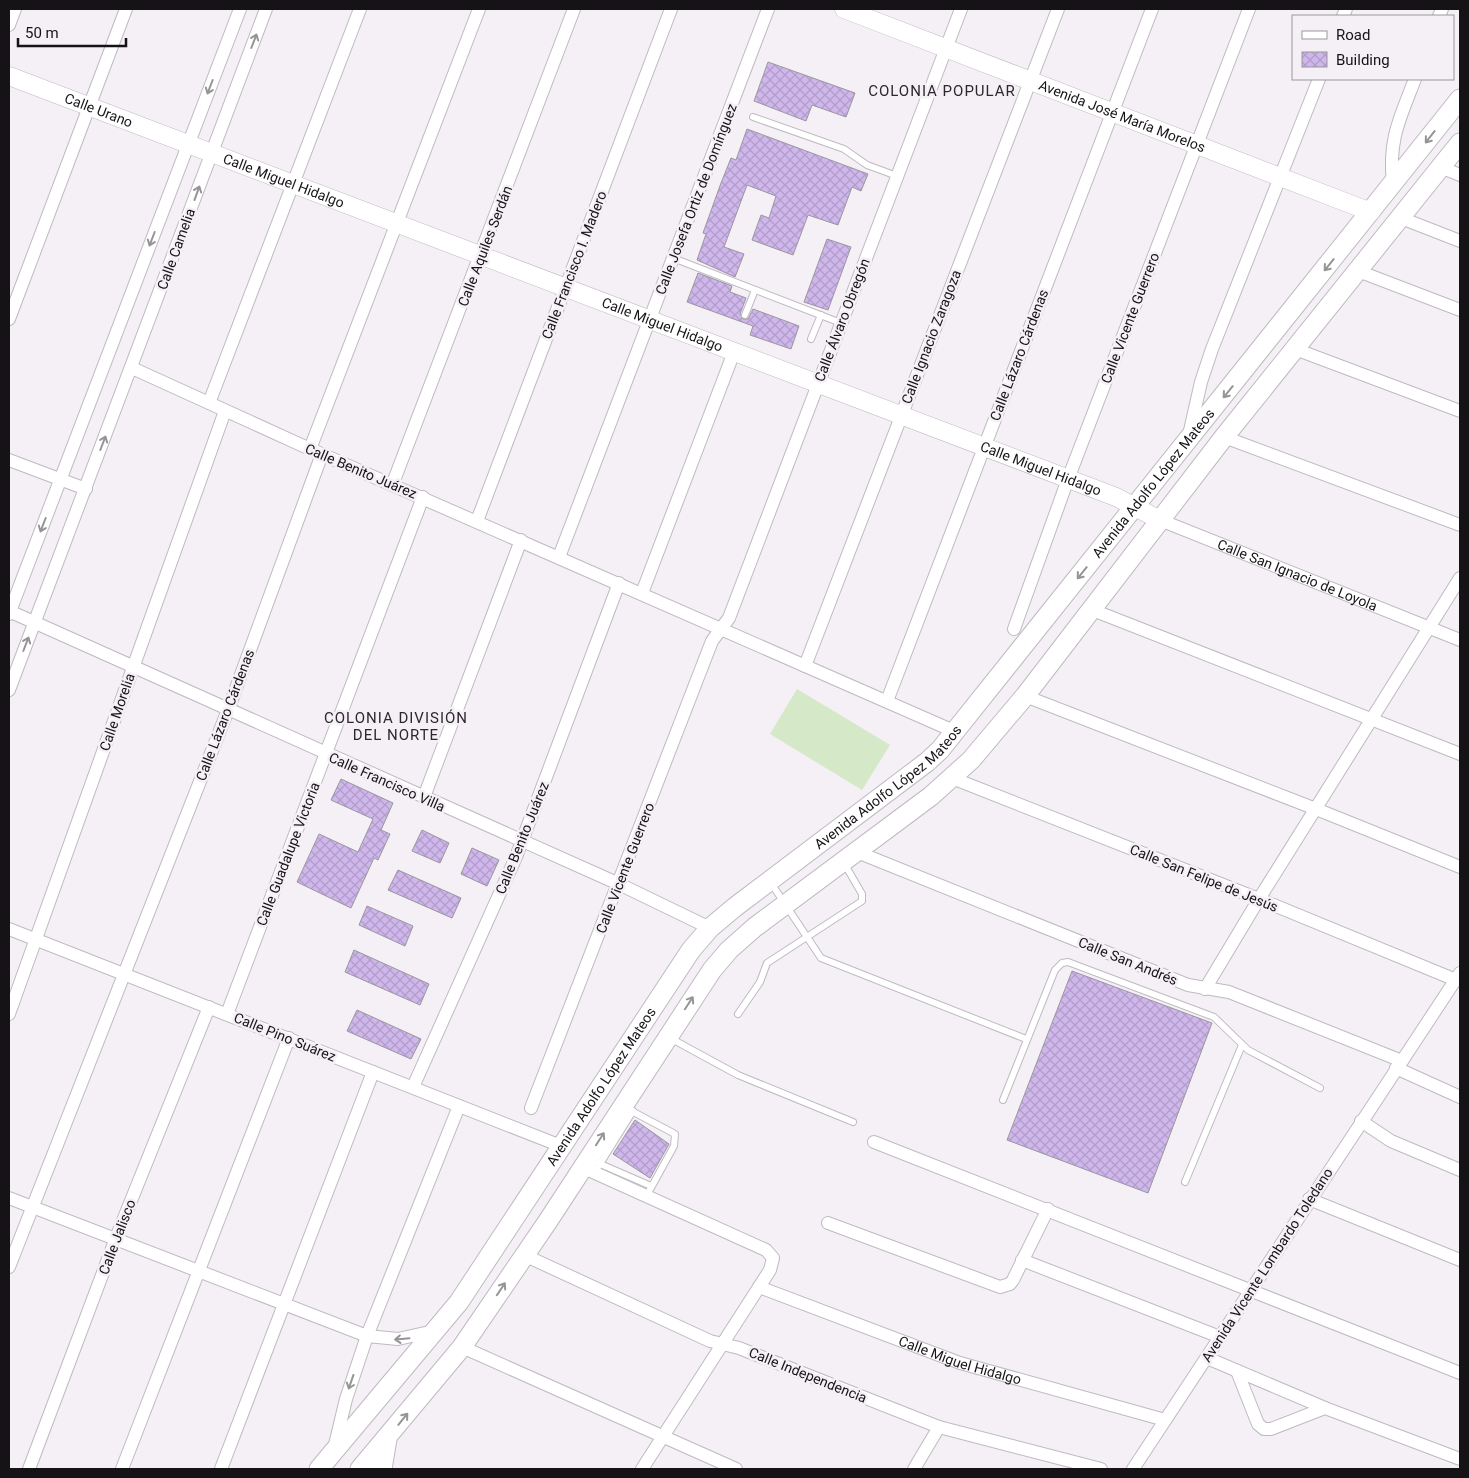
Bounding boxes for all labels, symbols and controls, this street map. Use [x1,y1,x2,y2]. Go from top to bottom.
scale bar [18,15,125,47]
legend [1292,15,1454,80]
text: 50 m [25,24,59,42]
text: Road [1336,26,1370,44]
one-way arrow [250,34,259,49]
text: Building [1336,51,1390,69]
street label: Avenida José María Morelos [1037,77,1208,155]
one-way arrow [205,79,214,94]
district label: COLONIA POPULAR [868,82,1016,100]
street label: Calle Urano [63,90,135,130]
street label: Calle Josefa Ortiz de Domínguez [652,101,740,297]
one-way arrow [1425,130,1435,144]
street label: Calle Miguel Hidalgo [221,150,347,211]
street label: Calle Aquiles Serdán [455,183,515,309]
one-way arrow [193,186,202,201]
street label: Calle Francisco I. Madero [538,189,610,341]
street label: Calle Camelia [154,206,198,292]
one-way arrow [147,230,156,246]
street label: Calle Vicente Guerrero [1098,250,1162,386]
street label: Calle Álvaro Obregón [810,256,873,384]
one-way arrow [1324,258,1335,271]
street label: Calle Ignacio Zaragoza [898,268,964,406]
street label: Calle Lázaro Cárdenas [987,287,1051,423]
street label: Calle Miguel Hidalgo [600,294,725,355]
one-way arrow [1223,385,1233,399]
street label: Avenida Adolfo López Mateos [1089,405,1218,561]
one-way arrow [99,436,108,451]
street label: Calle Miguel Hidalgo [978,438,1104,499]
street label: Calle Benito Juárez [303,440,419,502]
one-way arrow [38,517,47,533]
street label: Calle San Ignacio de Loyola [1215,536,1380,614]
one-way arrow [1076,566,1087,579]
one-way arrow [22,637,32,652]
street label: Calle Lázaro Cárdenas [193,647,257,783]
street label: Calle Morelia [96,671,138,753]
district label: COLONIA DIVISIÓN DEL NORTE [324,709,468,744]
street label: Avenida Adolfo López Mateos [811,722,965,852]
street label: Calle Francisco Villa [327,749,447,815]
street label: Calle Benito Juárez [492,779,552,896]
street label: Calle Guadalupe Victoria [253,780,323,928]
street label: Calle Vicente Guerrero [593,800,657,936]
street label: Calle San Felipe de Jesús [1128,841,1280,915]
street label: Calle San Andrés [1076,934,1180,988]
one-way arrow [684,996,694,1010]
street label: Avenida Adolfo López Mateos [543,1004,659,1169]
street label: Calle Pino Suárez [232,1009,338,1065]
one-way arrow [595,1132,605,1146]
street label: Avenida Vicente Lombardo Toledano [1198,1165,1336,1365]
street label: Calle Jalisco [95,1197,139,1277]
one-way arrow [496,1283,506,1297]
street label: Calle Miguel Hidalgo [896,1333,1023,1388]
one-way arrow [395,1334,411,1343]
street label: Calle Independencia [747,1344,869,1406]
one-way arrow [346,1374,356,1390]
one-way arrow [398,1413,409,1426]

